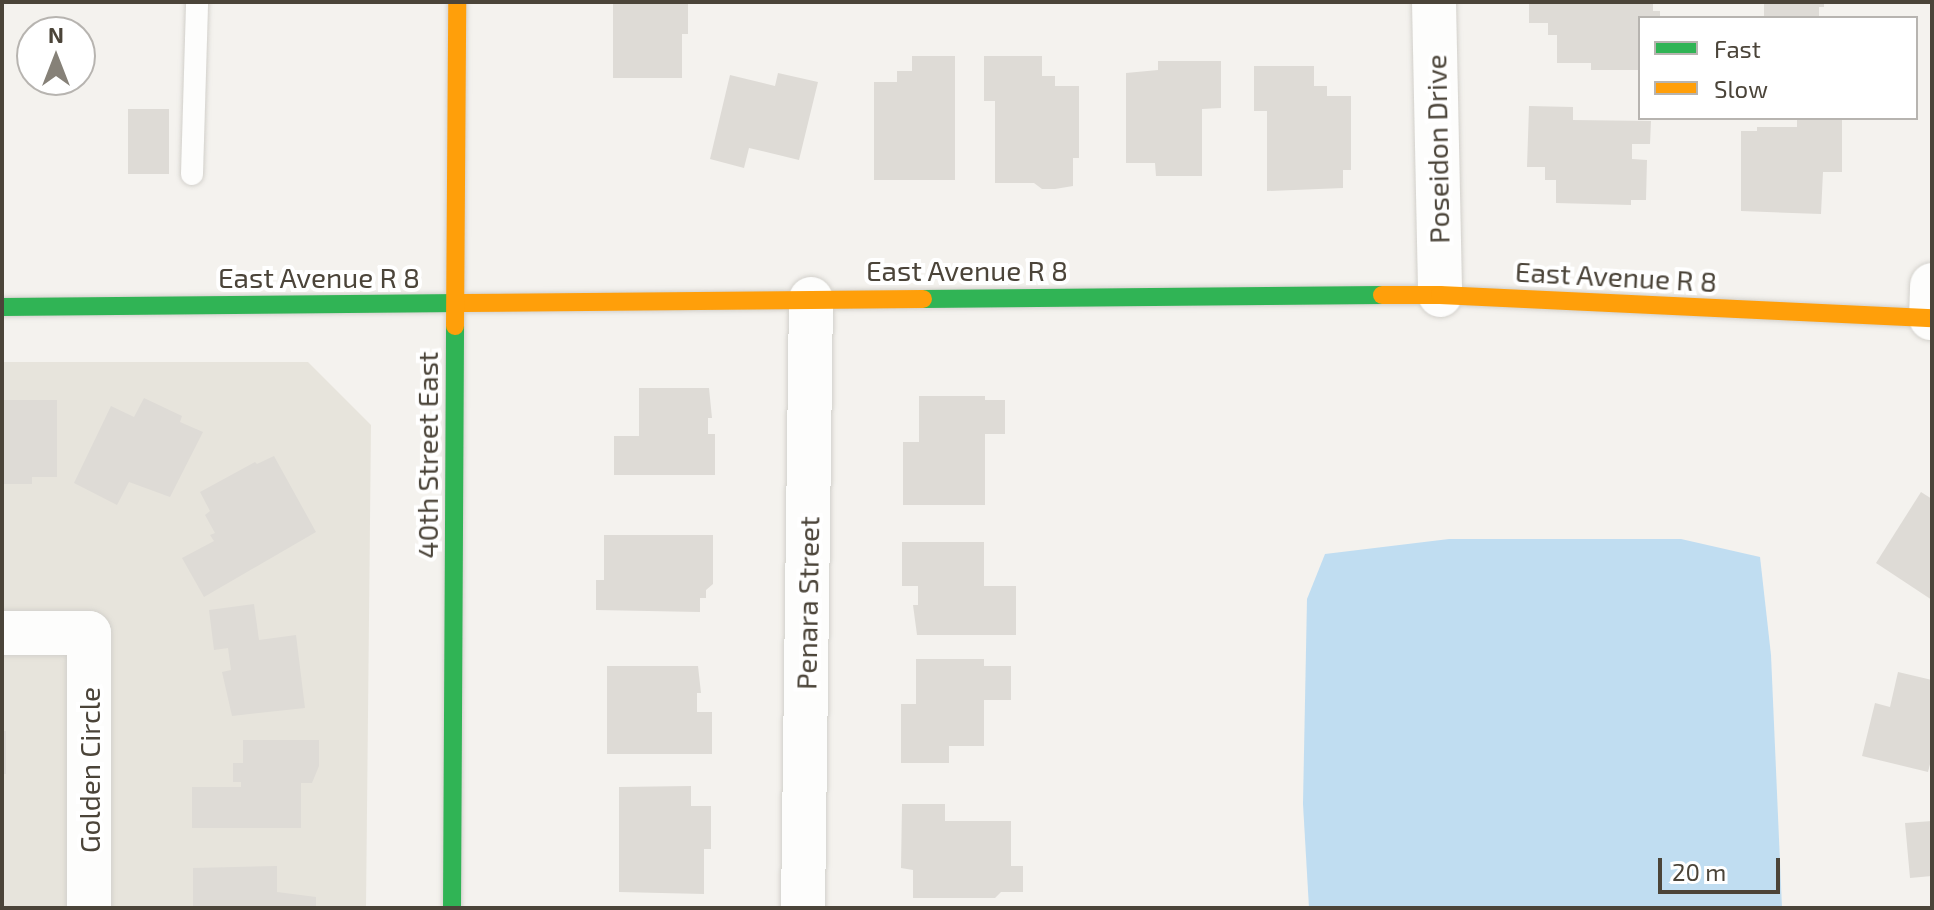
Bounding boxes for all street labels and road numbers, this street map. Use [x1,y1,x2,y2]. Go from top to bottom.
street label: Poseidon Drive [1419,54,1455,244]
street label: East Avenue R 8 [866,253,1068,287]
street label: East Avenue R 8 [1514,254,1718,298]
street label: East Avenue R 8 [218,260,420,294]
street label: 40th Street East [410,351,444,559]
street label: Penara Street [789,516,825,690]
street label: Golden Circle [72,687,106,853]

